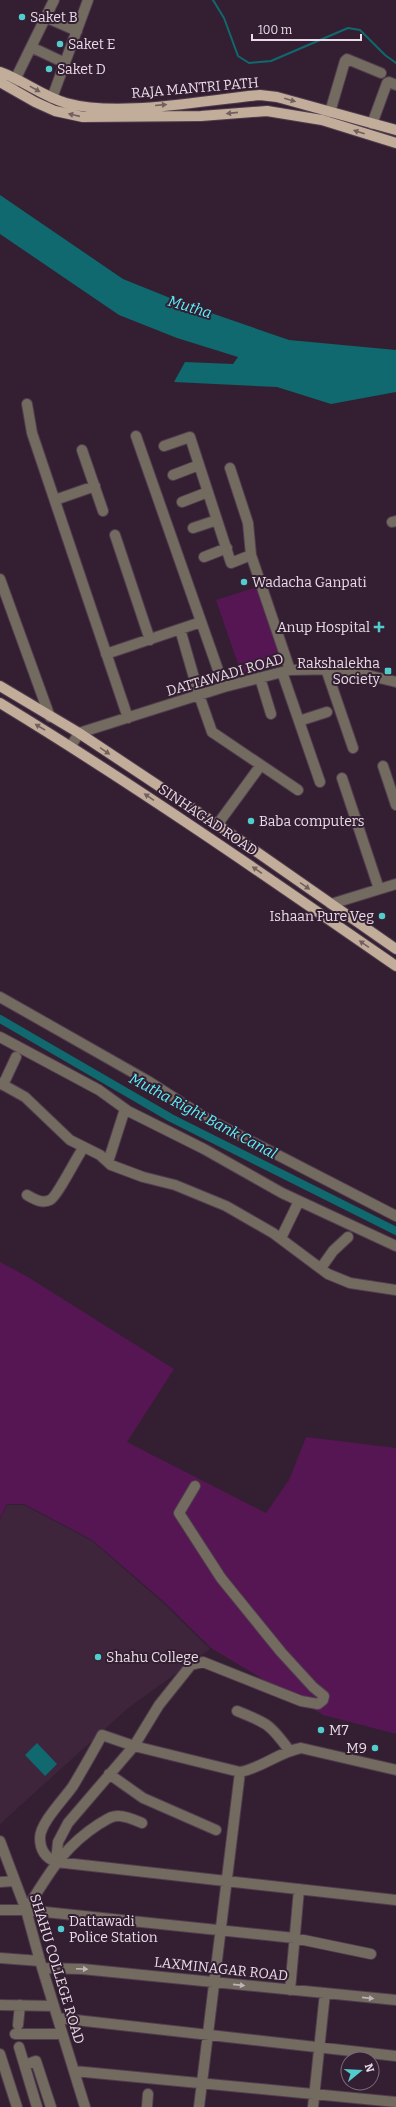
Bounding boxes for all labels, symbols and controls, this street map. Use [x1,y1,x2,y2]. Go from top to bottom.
place label: Saket B [30,9,78,26]
marker: Saket B [17,12,27,22]
scale bar [252,16,361,42]
text: 100 m [258,23,293,37]
place label: Saket E [68,36,115,53]
marker: Saket E [55,39,65,49]
place label: Saket D [57,61,106,78]
marker: Saket D [44,64,54,74]
street label: RAJA MANTRI PATH [131,74,259,102]
one-way arrow [29,85,41,92]
one-way arrow [284,98,296,104]
one-way arrow [155,102,167,109]
one-way arrow [225,110,238,117]
one-way arrow [68,112,80,118]
one-way arrow [353,129,365,135]
water label: Mutha [166,292,214,322]
place label: Wadacha Ganpati [252,574,367,591]
marker: Wadacha Ganpati [239,577,249,587]
place label: Anup Hospital [277,619,370,636]
marker: Anup Hospital [373,621,385,633]
street label: DATTAWADI ROAD [164,650,286,700]
place label: Rakshalekha Society [297,655,381,688]
marker: Rakshalekha Society [383,666,393,676]
one-way arrow [34,724,46,731]
one-way arrow [99,747,110,755]
street label: SINHAGAD ROAD [155,781,261,859]
one-way arrow [143,794,155,801]
place label: Baba computers [259,813,365,830]
marker: Baba computers [246,816,256,826]
one-way arrow [252,866,262,874]
one-way arrow [300,882,310,890]
place label: Ishaan Pure Veg [270,908,374,925]
marker: Ishaan Pure Veg [377,911,387,921]
one-way arrow [359,940,369,948]
water label: Mutha Right Bank Canal [126,1069,280,1163]
place label: Shahu College [106,1649,199,1666]
marker: Shahu College [93,1652,103,1662]
place label: M7 [329,1722,349,1739]
marker: M7 [316,1725,326,1735]
place label: M9 [346,1740,367,1757]
marker: M9 [370,1743,380,1753]
street label: SHAHU COLLEGE ROAD [26,1892,88,2046]
place label: Dattawadi Police Station [69,1913,158,1946]
marker: Dattawadi Police Station [56,1924,66,1934]
street label: LAXMINAGAR ROAD [153,1954,289,1984]
one-way arrow [76,1966,89,1972]
one-way arrow [233,1981,245,1988]
one-way arrow [362,1994,374,2001]
north arrow [340,2051,380,2091]
text: N [362,2062,377,2075]

